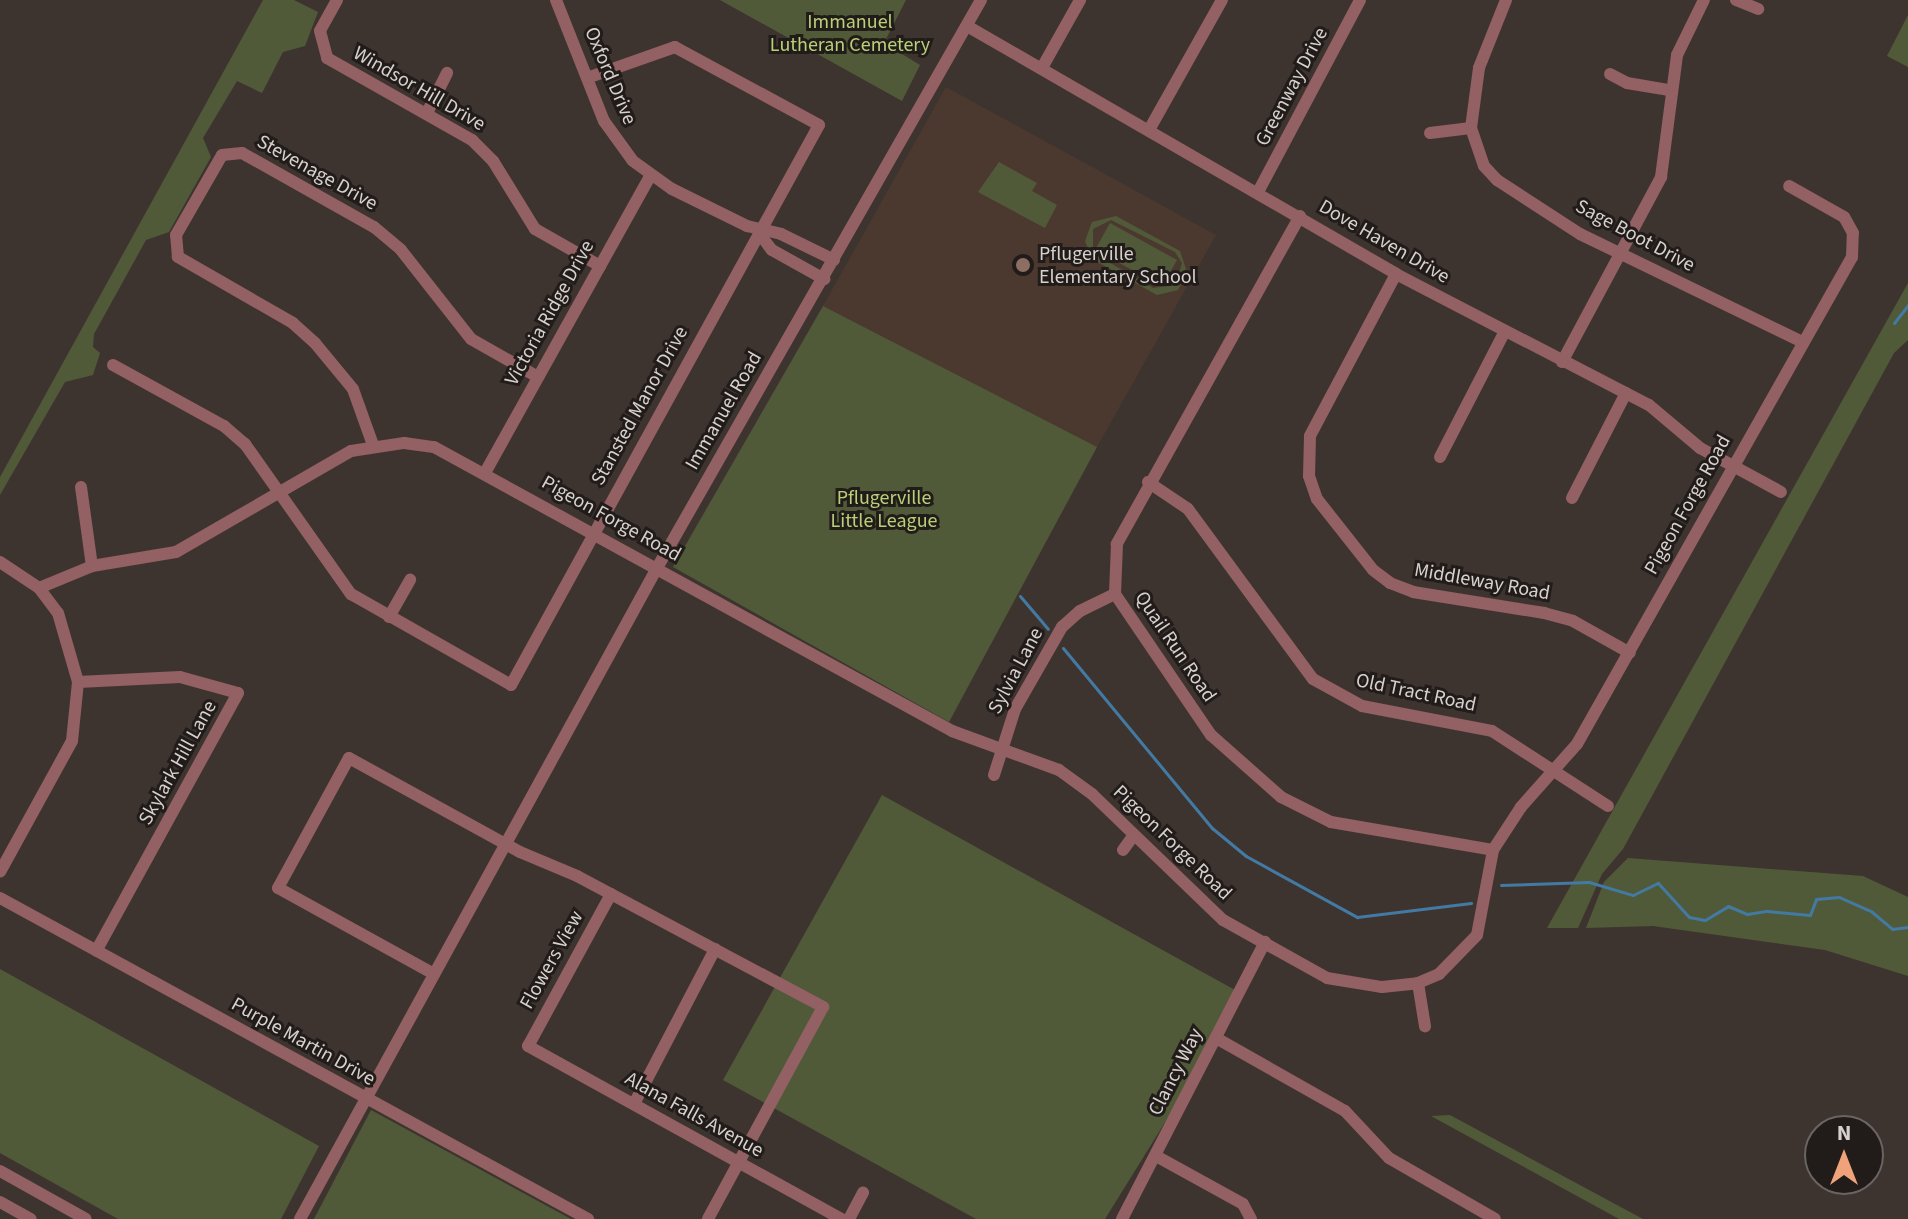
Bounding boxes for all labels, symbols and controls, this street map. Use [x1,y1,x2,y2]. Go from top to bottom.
park label: Immanuel Lutheran Cemetery [770,10,930,57]
street label: Oxford Drive [579,24,641,128]
street label: Greenway Drive [1251,24,1333,150]
street label: Windsor Hill Drive [349,42,489,136]
street label: Stevenage Drive [253,130,381,216]
street label: Sage Boot Drive [1571,194,1699,278]
street label: Dove Haven Drive [1314,195,1454,289]
street label: Victoria Ridge Drive [500,236,600,390]
place label: Pflugerville Elementary School [1039,242,1197,289]
marker: Pflugerville Elementary School [1014,256,1032,274]
street label: Stansted Manor Drive [586,322,694,490]
street label: Immanuel Road [681,348,767,474]
street label: Pigeon Forge Road [1640,431,1736,579]
street label: Pigeon Forge Road [537,471,685,567]
park label: Pflugerville Little League [831,486,937,533]
street label: Middleway Road [1412,558,1552,606]
street label: Quail Run Road [1129,587,1221,707]
street label: Sylvia Lane [983,624,1049,718]
street label: Old Tract Road [1354,669,1478,717]
street label: Skylark Hill Lane [134,697,222,829]
street label: Pigeon Forge Road [1108,780,1236,906]
street label: Flowers View [515,907,589,1013]
street label: Purple Martin Drive [227,993,379,1091]
street label: Clancy Way [1144,1024,1208,1120]
street label: Alana Falls Avenue [621,1067,767,1163]
north arrow [1804,1115,1884,1195]
text: N [1837,1117,1851,1149]

